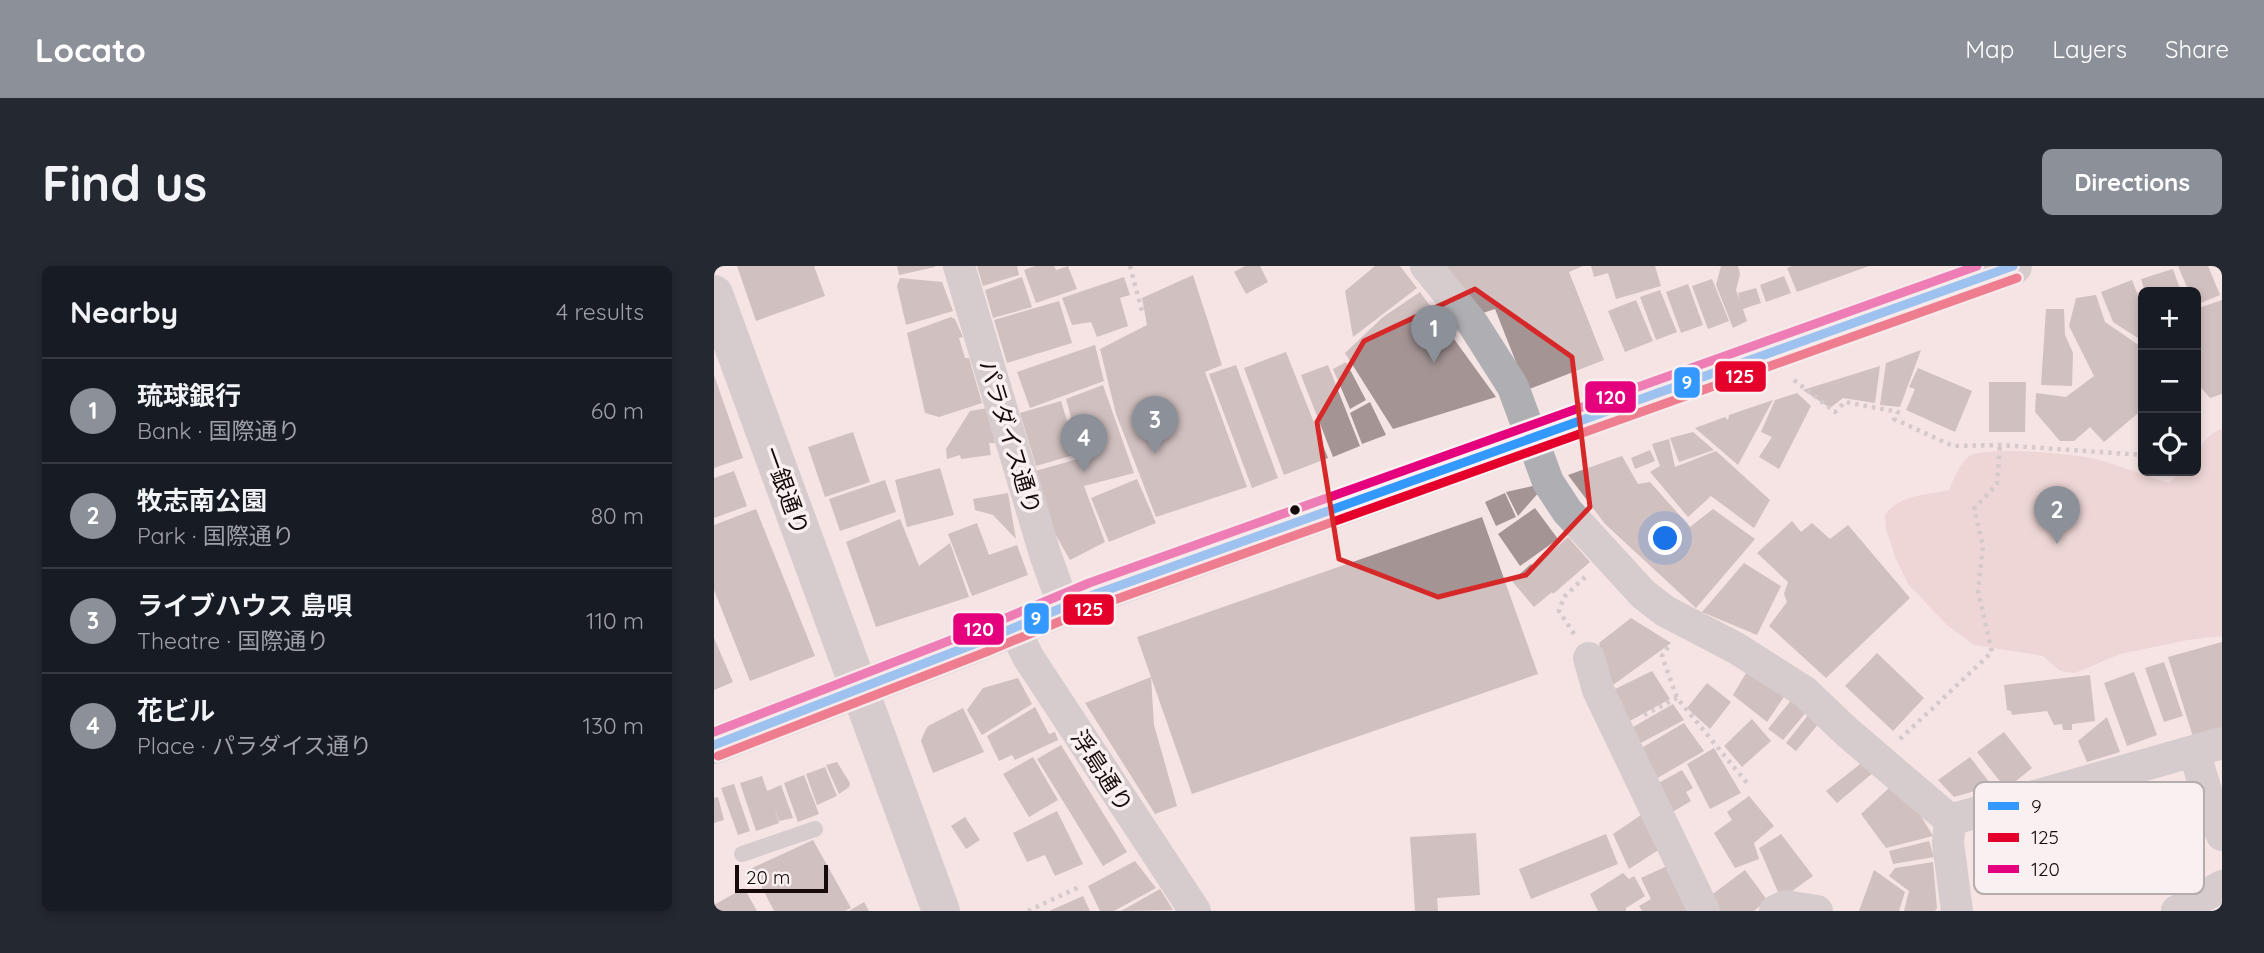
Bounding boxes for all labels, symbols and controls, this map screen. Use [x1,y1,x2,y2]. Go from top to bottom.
text: Locato [35,29,146,70]
text: Map [1965,34,2014,64]
text: Layers [2052,34,2127,64]
text: Share [2165,34,2229,64]
button: Directions [2042,149,2222,215]
text: Find us [42,152,207,213]
map controls [2138,287,2201,476]
button: + [2138,287,2201,350]
text: Nearby [70,293,178,331]
text: 4 results [556,297,644,326]
pin: 1 [1411,305,1457,363]
button: − [2138,350,2201,413]
street label: パラダイス通り [973,356,1048,518]
line badge: 125 [1714,360,1767,393]
text: 125 [1725,364,1755,388]
line badge: 9 [1673,366,1701,399]
text: 9 [1682,370,1692,394]
text: 琉球銀行 [137,379,241,412]
line badge: 120 [1584,380,1637,414]
text: 120 [1596,385,1626,409]
text: 1 [89,396,97,425]
text: 60 m [591,396,644,425]
pin: 3 [1132,396,1178,454]
button: locate [2138,413,2201,476]
pin: 4 [1061,414,1107,472]
text: Bank · 国際通り [137,416,301,445]
street label: 一銀通り [757,443,816,539]
text: 牧志南公園 [137,484,267,517]
pin: 2 [2034,486,2080,544]
text: 2 [86,501,100,530]
text: 80 m [591,501,644,530]
unlabelled marker [1288,503,1302,517]
text: Park · 国際通り [137,521,295,550]
your location [1648,521,1682,555]
text: ライブハウス 島唄 [137,589,352,622]
line badge: 125 [1062,593,1115,626]
text: 125 [1074,597,1104,621]
line badge: 9 [1023,602,1050,635]
text: 3 [87,606,99,635]
text: 110 m [586,606,644,635]
text: 9 [1031,606,1041,630]
line badge: 120 [952,612,1005,646]
text: 120 [964,617,994,641]
text: Theatre · 国際通り [137,626,329,655]
text: 花ビル [137,694,215,727]
text: 4 [86,711,100,740]
text: 130 m [582,711,644,740]
street label: 浮島通り [1065,724,1140,817]
text: Place · パラダイス通り [137,731,372,760]
legend [1974,782,2204,894]
text: 9 [2031,794,2042,818]
text: 125 [2031,825,2059,849]
text: 120 [2031,857,2060,881]
scale bar [735,862,828,894]
text: 20 m [746,865,790,889]

